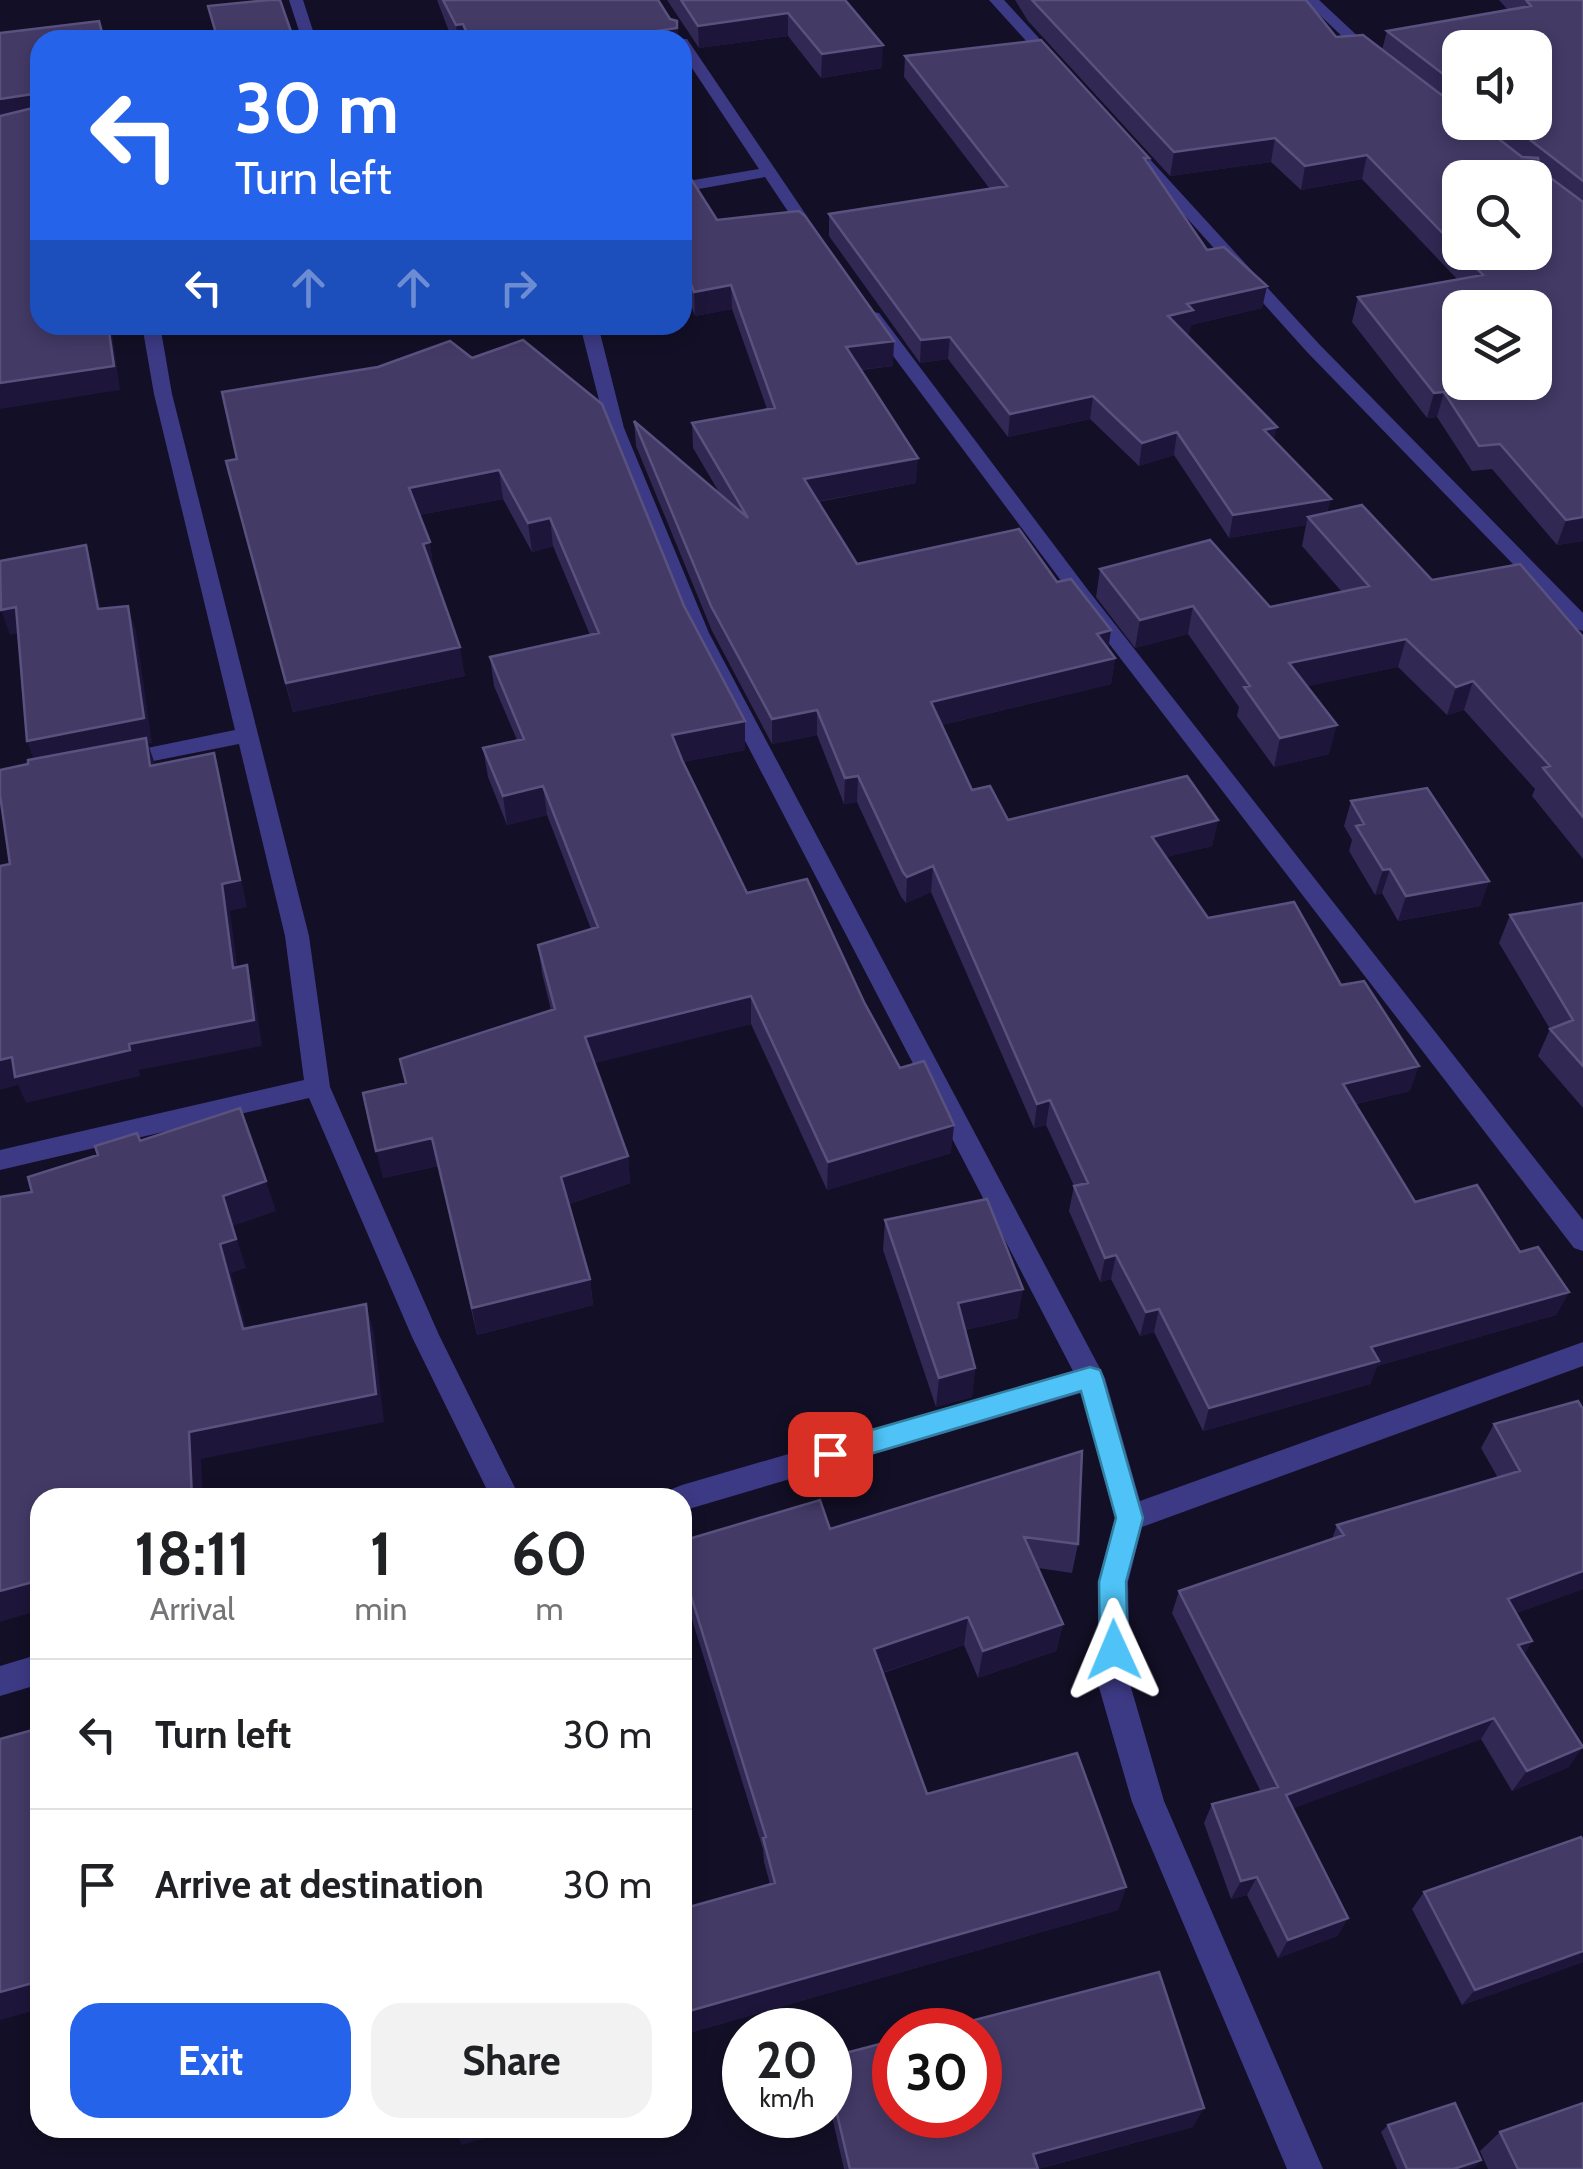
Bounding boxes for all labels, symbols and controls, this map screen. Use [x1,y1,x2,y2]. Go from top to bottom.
map controls [1442,30,1552,400]
button: sound [1442,30,1552,140]
text: 30 m [235,65,399,151]
icon: left [70,70,200,200]
text: Turn left [235,151,392,205]
button: search [1442,160,1552,270]
icon: left [176,260,231,315]
icon: ahead [281,260,336,315]
icon: ahead [386,260,441,315]
icon: right [491,260,546,315]
button: layers [1442,290,1552,400]
pin [788,1412,873,1497]
icon: arrive [803,1427,858,1482]
text: 18:11 [134,1517,250,1590]
text: 1 [370,1517,392,1590]
text: 60 [512,1517,588,1590]
text: Arrival [150,1589,235,1628]
text: min [355,1589,407,1628]
text: m [536,1589,564,1628]
position arrow [1062,1598,1166,1702]
icon: left [70,1707,125,1762]
text: Turn left [155,1711,291,1758]
text: 30 m [563,1711,652,1758]
icon: arrive [70,1857,125,1912]
text: Arrive at destination [155,1861,484,1908]
text: 30 m [563,1861,652,1908]
button: Exit [70,2003,351,2118]
button: Share [371,2003,652,2118]
speed limit sign: 30 [872,2008,1002,2138]
text: 20 [756,2030,818,2091]
text: km/h [760,2083,814,2113]

